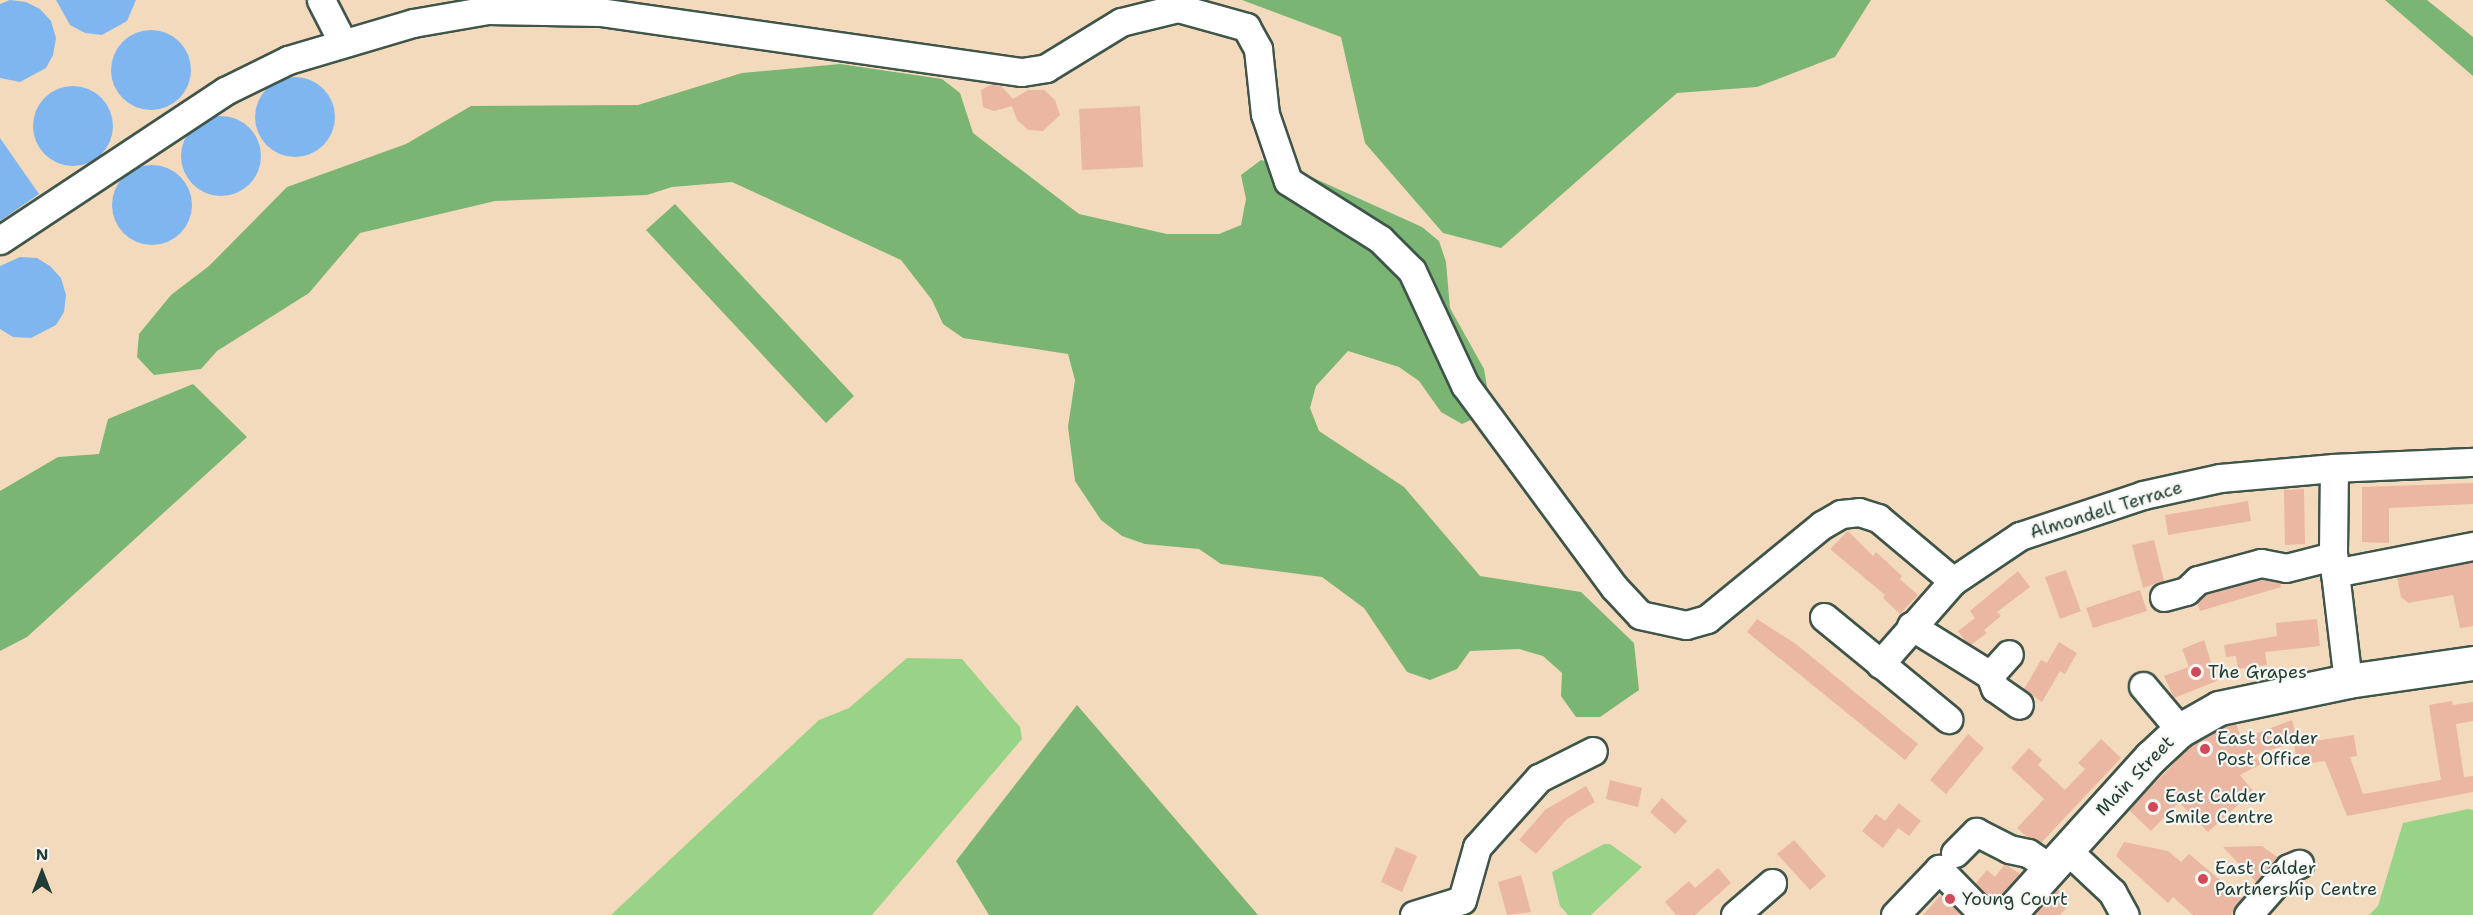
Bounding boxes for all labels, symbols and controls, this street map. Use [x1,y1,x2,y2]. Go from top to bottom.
street label: Almondell Terrace [2027,477,2185,543]
place label: The Grapes [2208,661,2307,683]
marker: The Grapes [2189,665,2203,679]
place label: East Calder Post Office [2217,728,2318,771]
street label: Main Street [2091,731,2179,821]
marker: East Calder Post Office [2198,742,2212,756]
place label: East Calder Smile Centre [2165,786,2273,828]
marker: East Calder Smile Centre [2146,800,2160,814]
north arrow [12,843,72,903]
text: N [36,844,48,865]
place label: East Calder Partnership Centre [2215,858,2377,900]
marker: East Calder Partnership Centre [2196,872,2210,886]
place label: Young Court [1962,888,2068,910]
marker: Young Court [1943,892,1957,906]

